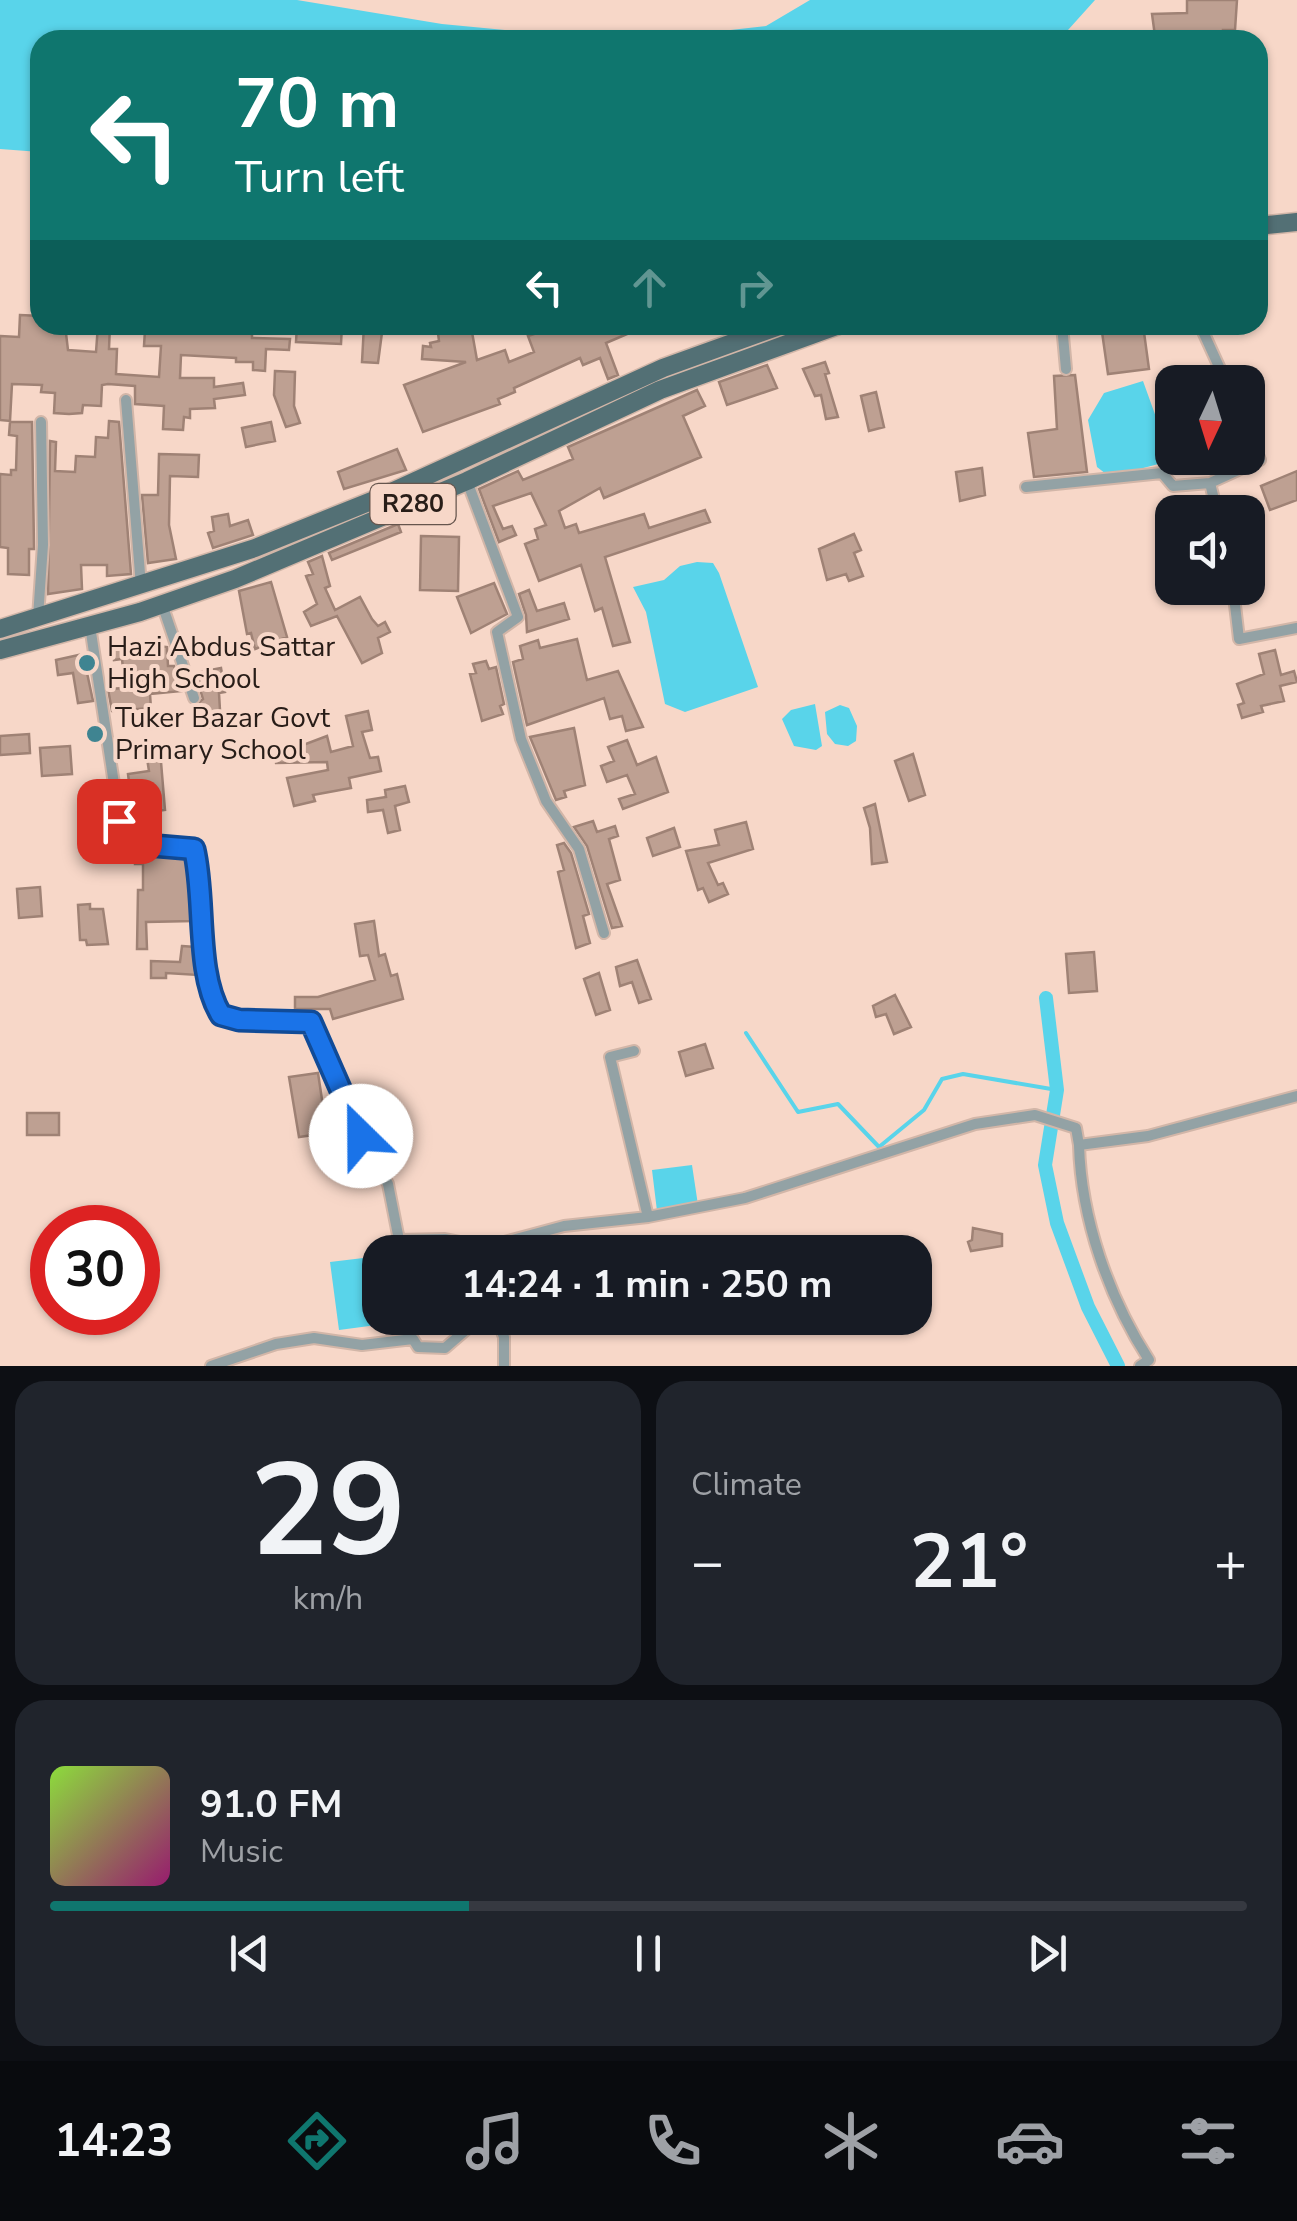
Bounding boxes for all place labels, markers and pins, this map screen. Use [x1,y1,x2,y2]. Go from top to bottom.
place label: Hazi Abdus Sattar High School [107,628,335,698]
marker: Hazi Abdus Sattar High School [76,652,98,674]
place label: Tuker Bazar Govt Primary School [115,699,330,769]
marker: Tuker Bazar Govt Primary School [84,723,106,745]
pin [77,779,162,864]

